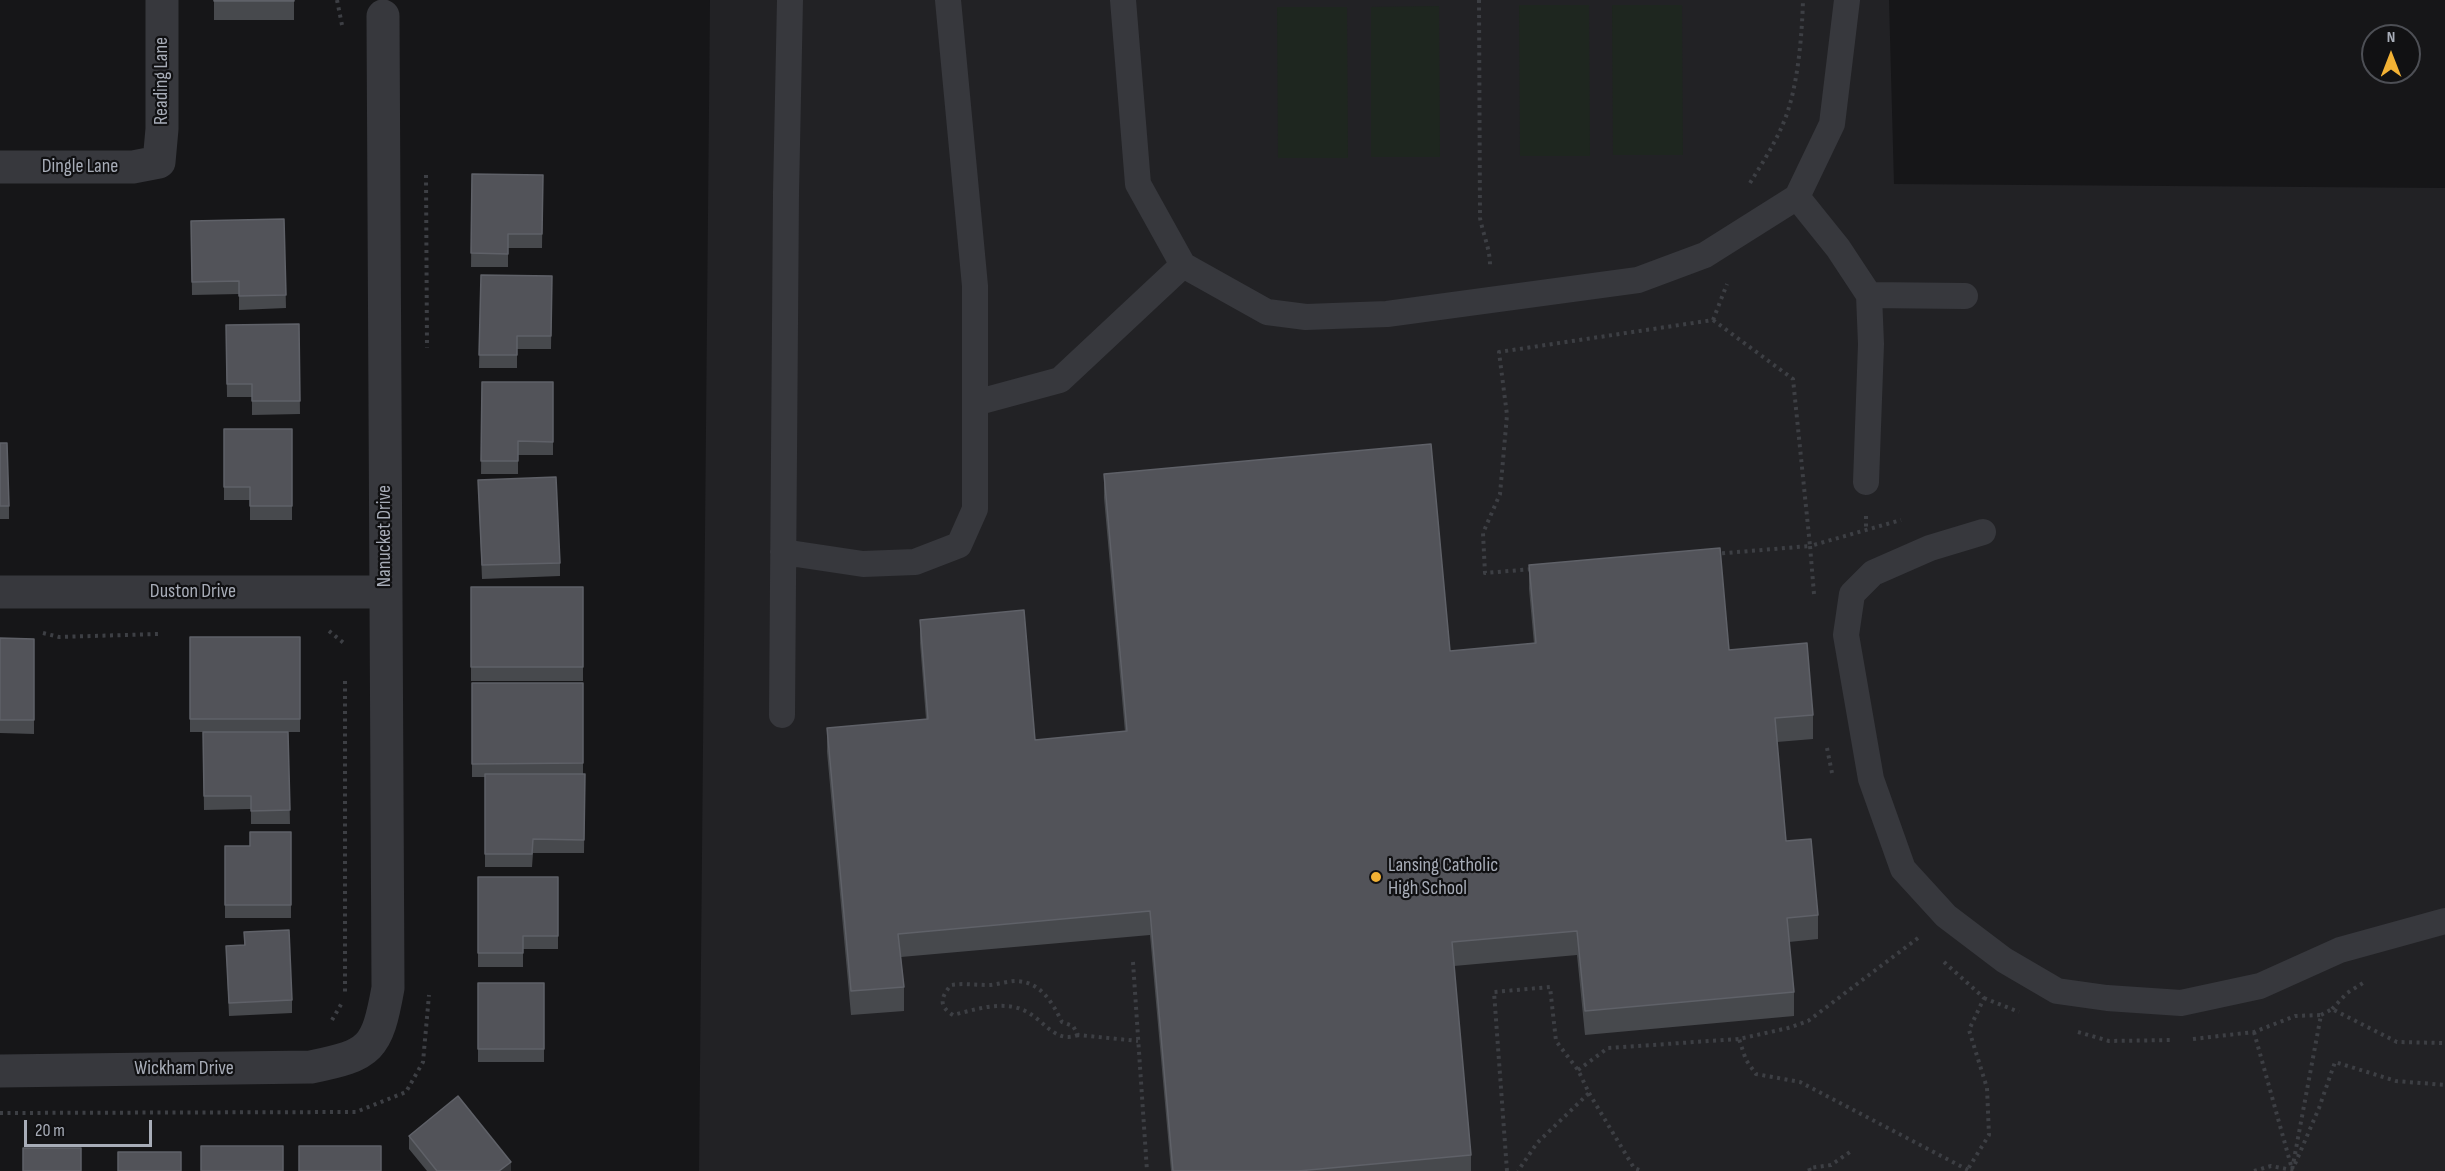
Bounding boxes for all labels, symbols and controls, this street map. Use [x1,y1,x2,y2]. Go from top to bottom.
north arrow [2361,24,2421,84]
text: N [2387,28,2395,47]
street label: Reading Lane [150,37,174,125]
street label: Dingle Lane [42,155,118,179]
street label: Nanucket Drive [373,485,397,587]
street label: Duston Drive [150,580,236,604]
place label: Lansing Catholic High School [1388,854,1498,901]
marker: Lansing Catholic High School [1369,870,1383,884]
street label: Wickham Drive [134,1057,234,1081]
scale bar [27,1108,154,1146]
text: 20 m [35,1120,65,1141]

